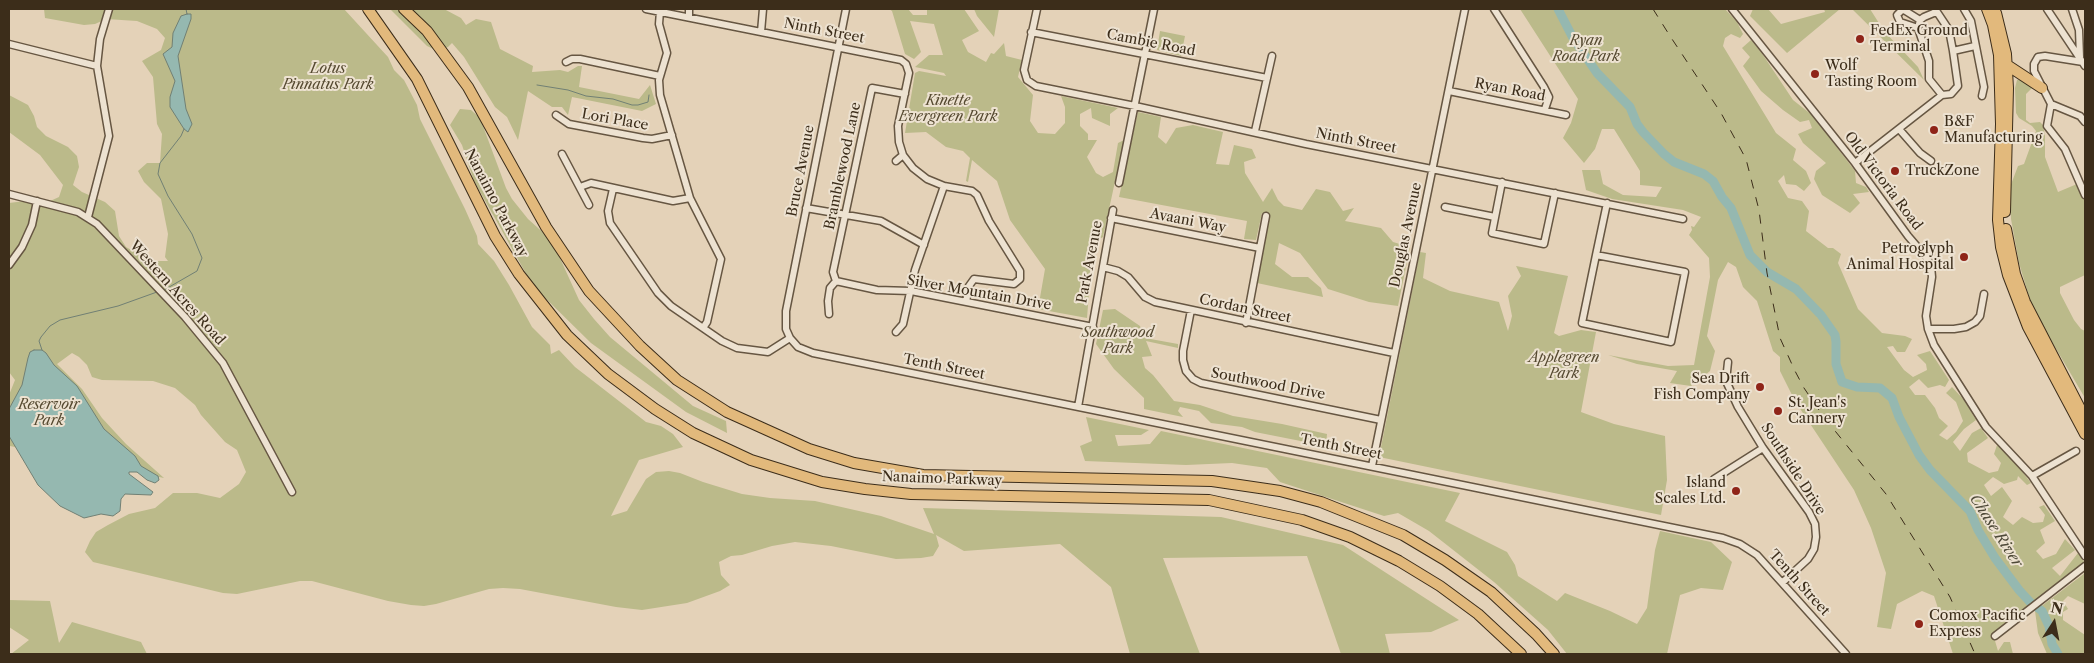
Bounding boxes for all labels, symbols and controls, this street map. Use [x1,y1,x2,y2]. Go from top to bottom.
street label: Ninth Street [782,15,866,47]
place label: FedEx Ground Terminal [1870,23,1968,56]
street label: Cambie Road [1105,26,1197,60]
park label: Ryan Road Park [1552,33,1620,65]
marker: FedEx Ground Terminal [1854,33,1866,45]
place label: Wolf Tasting Room [1825,58,1917,90]
park label: Lotus Pinnatus Park [282,61,374,94]
marker: Wolf Tasting Room [1809,68,1821,80]
street label: Ryan Road [1473,75,1547,105]
park label: Kinette Evergreen Park [898,93,998,125]
street label: Bramblewood Lane [821,101,865,231]
street label: Lori Place [580,106,650,134]
place label: B&F Manufacturing [1944,114,2042,146]
street label: Bruce Avenue [784,124,818,218]
marker: B&F Manufacturing [1928,124,1940,136]
street label: Ninth Street [1314,125,1398,157]
street label: Old Victoria Road [1840,128,1926,234]
street label: Nanaimo Parkway [460,146,532,260]
place label: TruckZone [1905,163,1979,179]
marker: TruckZone [1889,165,1901,177]
street label: Douglas Avenue [1387,181,1425,289]
street label: Avaani Way [1149,205,1227,237]
street label: Park Avenue [1074,219,1106,305]
street label: Western Acres Road [126,237,228,349]
place label: Petroglyph Animal Hospital [1847,241,1954,274]
marker: Petroglyph Animal Hospital [1958,251,1970,263]
street label: Silver Mountain Drive [905,272,1053,314]
street label: Cordan Street [1198,291,1292,327]
park label: Southwood Park [1082,325,1154,358]
park label: Applegreen Park [1529,350,1599,382]
street label: Tenth Street [902,351,986,383]
street label: Southwood Drive [1209,365,1327,403]
place label: Sea Drift Fish Company [1653,371,1750,404]
marker: Sea Drift Fish Company [1754,381,1766,393]
place label: St. Jean's Cannery [1788,395,1846,428]
park label: Reservoir Park [18,397,80,430]
marker: St. Jean's Cannery [1772,405,1784,417]
street label: Southside Drive [1757,420,1829,518]
street label: Tenth Street [1299,431,1383,463]
street label: Nanaimo Parkway [882,469,1002,489]
place label: Island Scales Ltd. [1655,475,1726,508]
marker: Island Scales Ltd. [1730,485,1742,497]
water label: Chase River [1966,491,2026,571]
street label: Tenth Street [1765,547,1833,619]
north arrow [2029,598,2079,648]
text: N [2049,598,2065,618]
place label: Comox Pacific Express [1929,608,2026,640]
marker: Comox Pacific Express [1913,618,1925,630]

